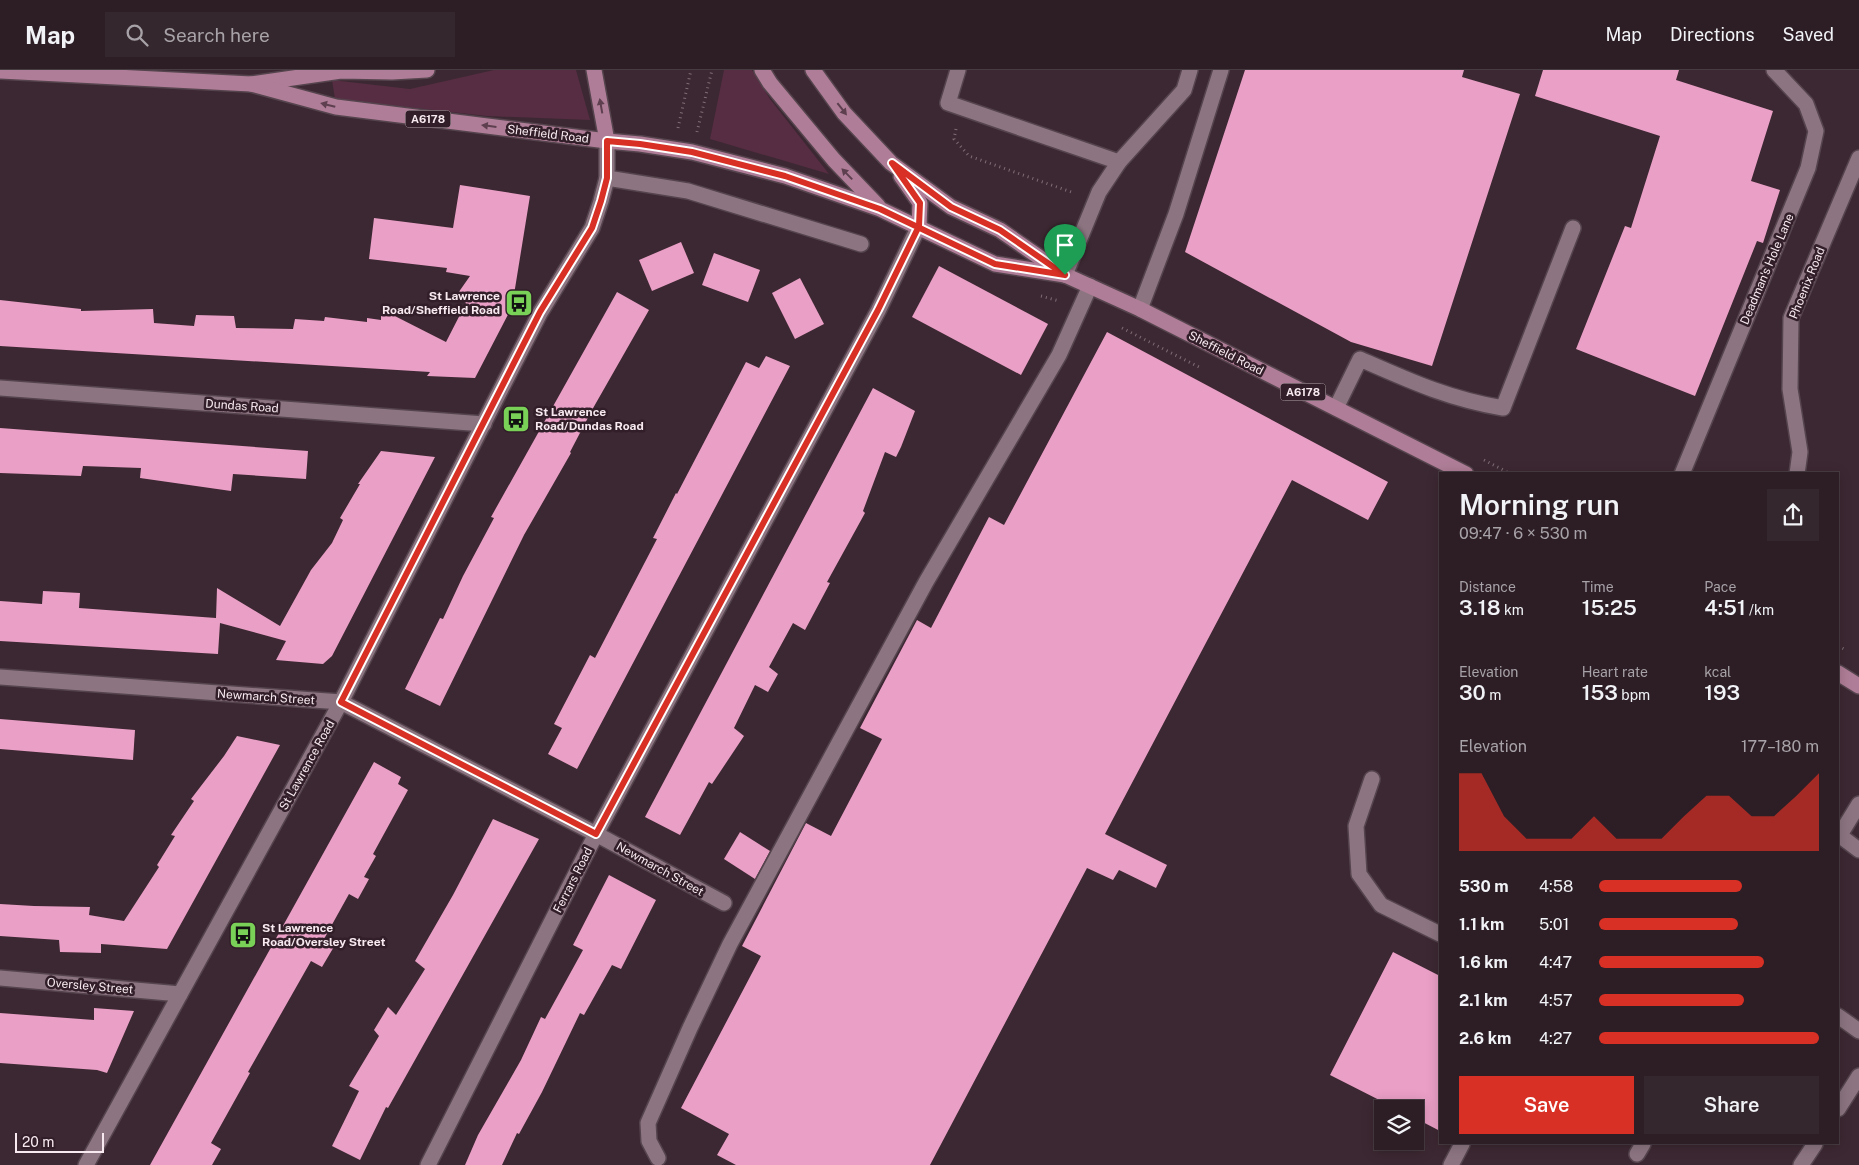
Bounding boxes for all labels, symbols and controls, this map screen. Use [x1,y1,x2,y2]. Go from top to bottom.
search box [105,12,455,57]
text: Map [25,21,75,49]
icon: search [123,21,151,49]
text: Search here [163,24,270,46]
text: Map [1605,24,1642,45]
text: Directions [1670,24,1755,45]
text: Saved [1783,24,1834,45]
one-way arrow [597,97,605,113]
one-way arrow [321,100,336,108]
one-way arrow [837,102,847,116]
road number: A6178 [406,111,450,128]
one-way arrow [481,122,497,130]
street label: Sheffield Road [506,122,590,146]
one-way arrow [841,168,853,180]
street label: Deadman's Hole Lane [1737,211,1797,327]
pin [1044,224,1086,275]
icon: arrive [1051,231,1079,259]
street label: Phoenix Road [1786,245,1828,321]
bus stop icon: St Lawrence Road/Sheffield Road [504,288,534,318]
place label: St Lawrence Road/Sheffield Road [382,289,500,317]
street label: Sheffield Road [1186,328,1266,378]
road number: A6178 [1280,384,1326,401]
street label: Dundas Road [205,396,279,416]
bus stop icon: St Lawrence Road/Dundas Road [501,404,531,434]
place label: St Lawrence Road/Dundas Road [535,405,644,433]
text: Morning run [1459,488,1620,521]
button: share [1767,489,1819,541]
text: 09:47 · 6 × 530 m [1459,524,1587,543]
text: Distance [1459,579,1516,595]
text: Time [1582,579,1614,595]
text: Pace [1704,579,1736,595]
text: 3.18 [1459,595,1501,620]
text: 15:25 [1582,595,1637,620]
text: 4:51 [1704,595,1746,620]
text: km [1501,602,1524,618]
text: /km [1746,602,1774,618]
text: Elevation [1459,664,1518,680]
text: Heart rate [1582,664,1648,680]
text: kcal [1704,664,1731,680]
text: 30 [1459,680,1486,705]
text: 153 [1582,680,1618,705]
text: 193 [1704,680,1740,705]
street label: Newmarch Street [217,687,316,707]
text: m [1486,687,1501,703]
text: bpm [1618,687,1650,703]
street label: St Lawrence Road [276,718,338,812]
text: Elevation [1459,737,1527,756]
text: 177–180 m [1741,737,1819,756]
street label: Newmarch Street [614,839,707,899]
street label: Ferrars Road [551,845,595,915]
text: 530 m [1459,877,1509,896]
text: 4:58 [1539,877,1573,896]
text: 1.1 km [1459,915,1504,934]
text: 5:01 [1539,915,1569,934]
bus stop icon: St Lawrence Road/Oversley Street [228,920,258,950]
place label: St Lawrence Road/Oversley Street [262,921,385,949]
text: 1.6 km [1459,953,1508,972]
text: 4:47 [1539,953,1572,972]
street label: Oversley Street [46,975,134,997]
text: 2.1 km [1459,991,1508,1010]
text: 4:57 [1539,991,1573,1010]
text: 2.6 km [1459,1029,1511,1048]
text: 4:27 [1539,1029,1572,1048]
button: Save [1459,1076,1634,1134]
button: Share [1644,1076,1819,1134]
map controls [1374,1100,1424,1150]
button: layers [1374,1100,1424,1150]
scale bar [15,1130,104,1153]
text: 20 m [22,1134,54,1150]

